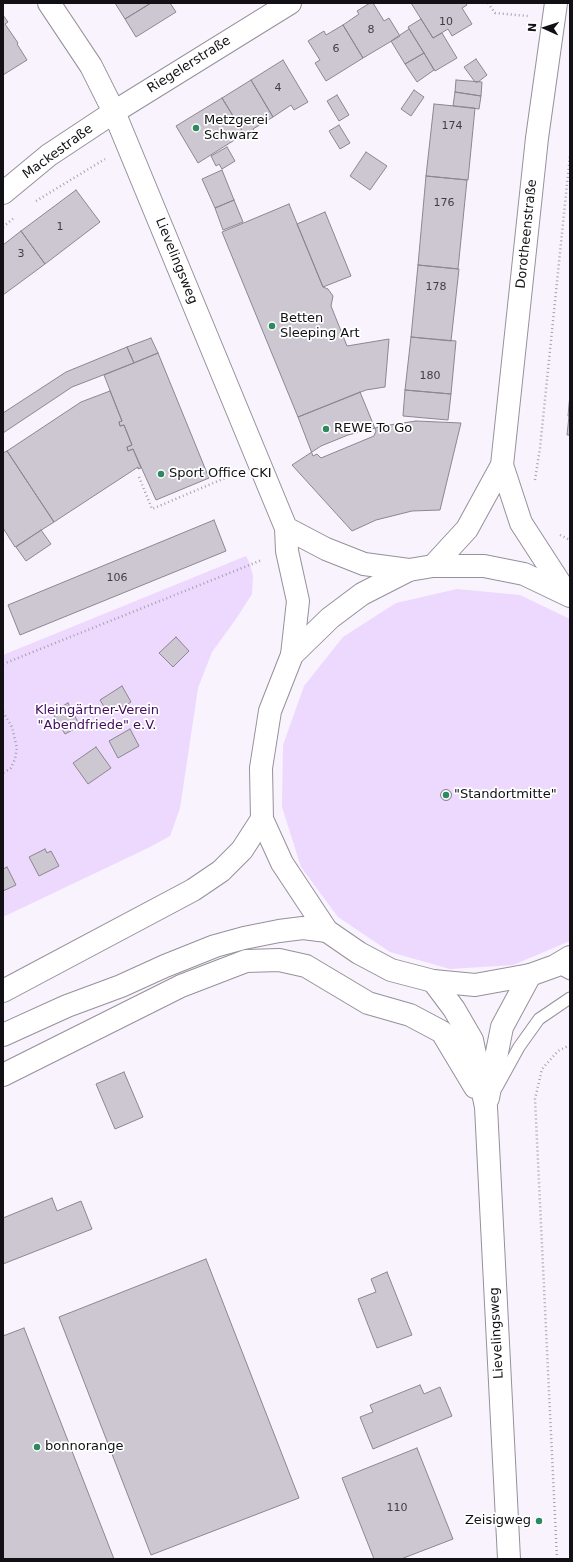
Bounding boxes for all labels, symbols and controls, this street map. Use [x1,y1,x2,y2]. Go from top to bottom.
north arrow [525,8,565,48]
house number: 10 [439,15,453,29]
text: N [526,22,539,32]
house number: 8 [368,23,374,37]
street label: Riegelerstraße [144,33,234,97]
house number: 6 [333,42,339,56]
house number: 4 [275,81,281,95]
place label: Metzgerei Schwarz [204,113,268,144]
house number: 174 [442,119,462,133]
street label: Mackestraße [20,121,96,183]
marker: Metzgerei Schwarz [191,123,201,133]
street label: Dorotheenstraße [513,179,541,289]
house number: 176 [434,196,454,210]
street label: Lievelingsweg [152,215,200,307]
house number: 1 [57,220,63,234]
house number: 3 [18,247,24,261]
house number: 178 [426,280,446,294]
place label: Betten Sleeping Art [280,311,360,342]
marker: Betten Sleeping Art [267,321,277,331]
house number: 180 [420,369,440,383]
place label: REWE To Go [334,421,412,437]
marker: REWE To Go [321,424,331,434]
place label: Sport Office CKI [169,466,272,482]
marker: Sport Office CKI [156,469,166,479]
house number: 106 [107,571,127,585]
park label: Kleingärtner-Verein "Abendfriede" e.V. [35,703,159,734]
place label: "Standortmitte" [454,787,557,803]
marker: "Standortmitte" [441,790,451,800]
street label: Lievelingsweg [487,1287,507,1379]
place label: bonnorange [45,1439,123,1455]
marker: bonnorange [32,1442,42,1452]
house number: 110 [387,1501,407,1515]
place label: Zeisigweg [465,1513,531,1529]
marker: Zeisigweg [534,1516,544,1526]

